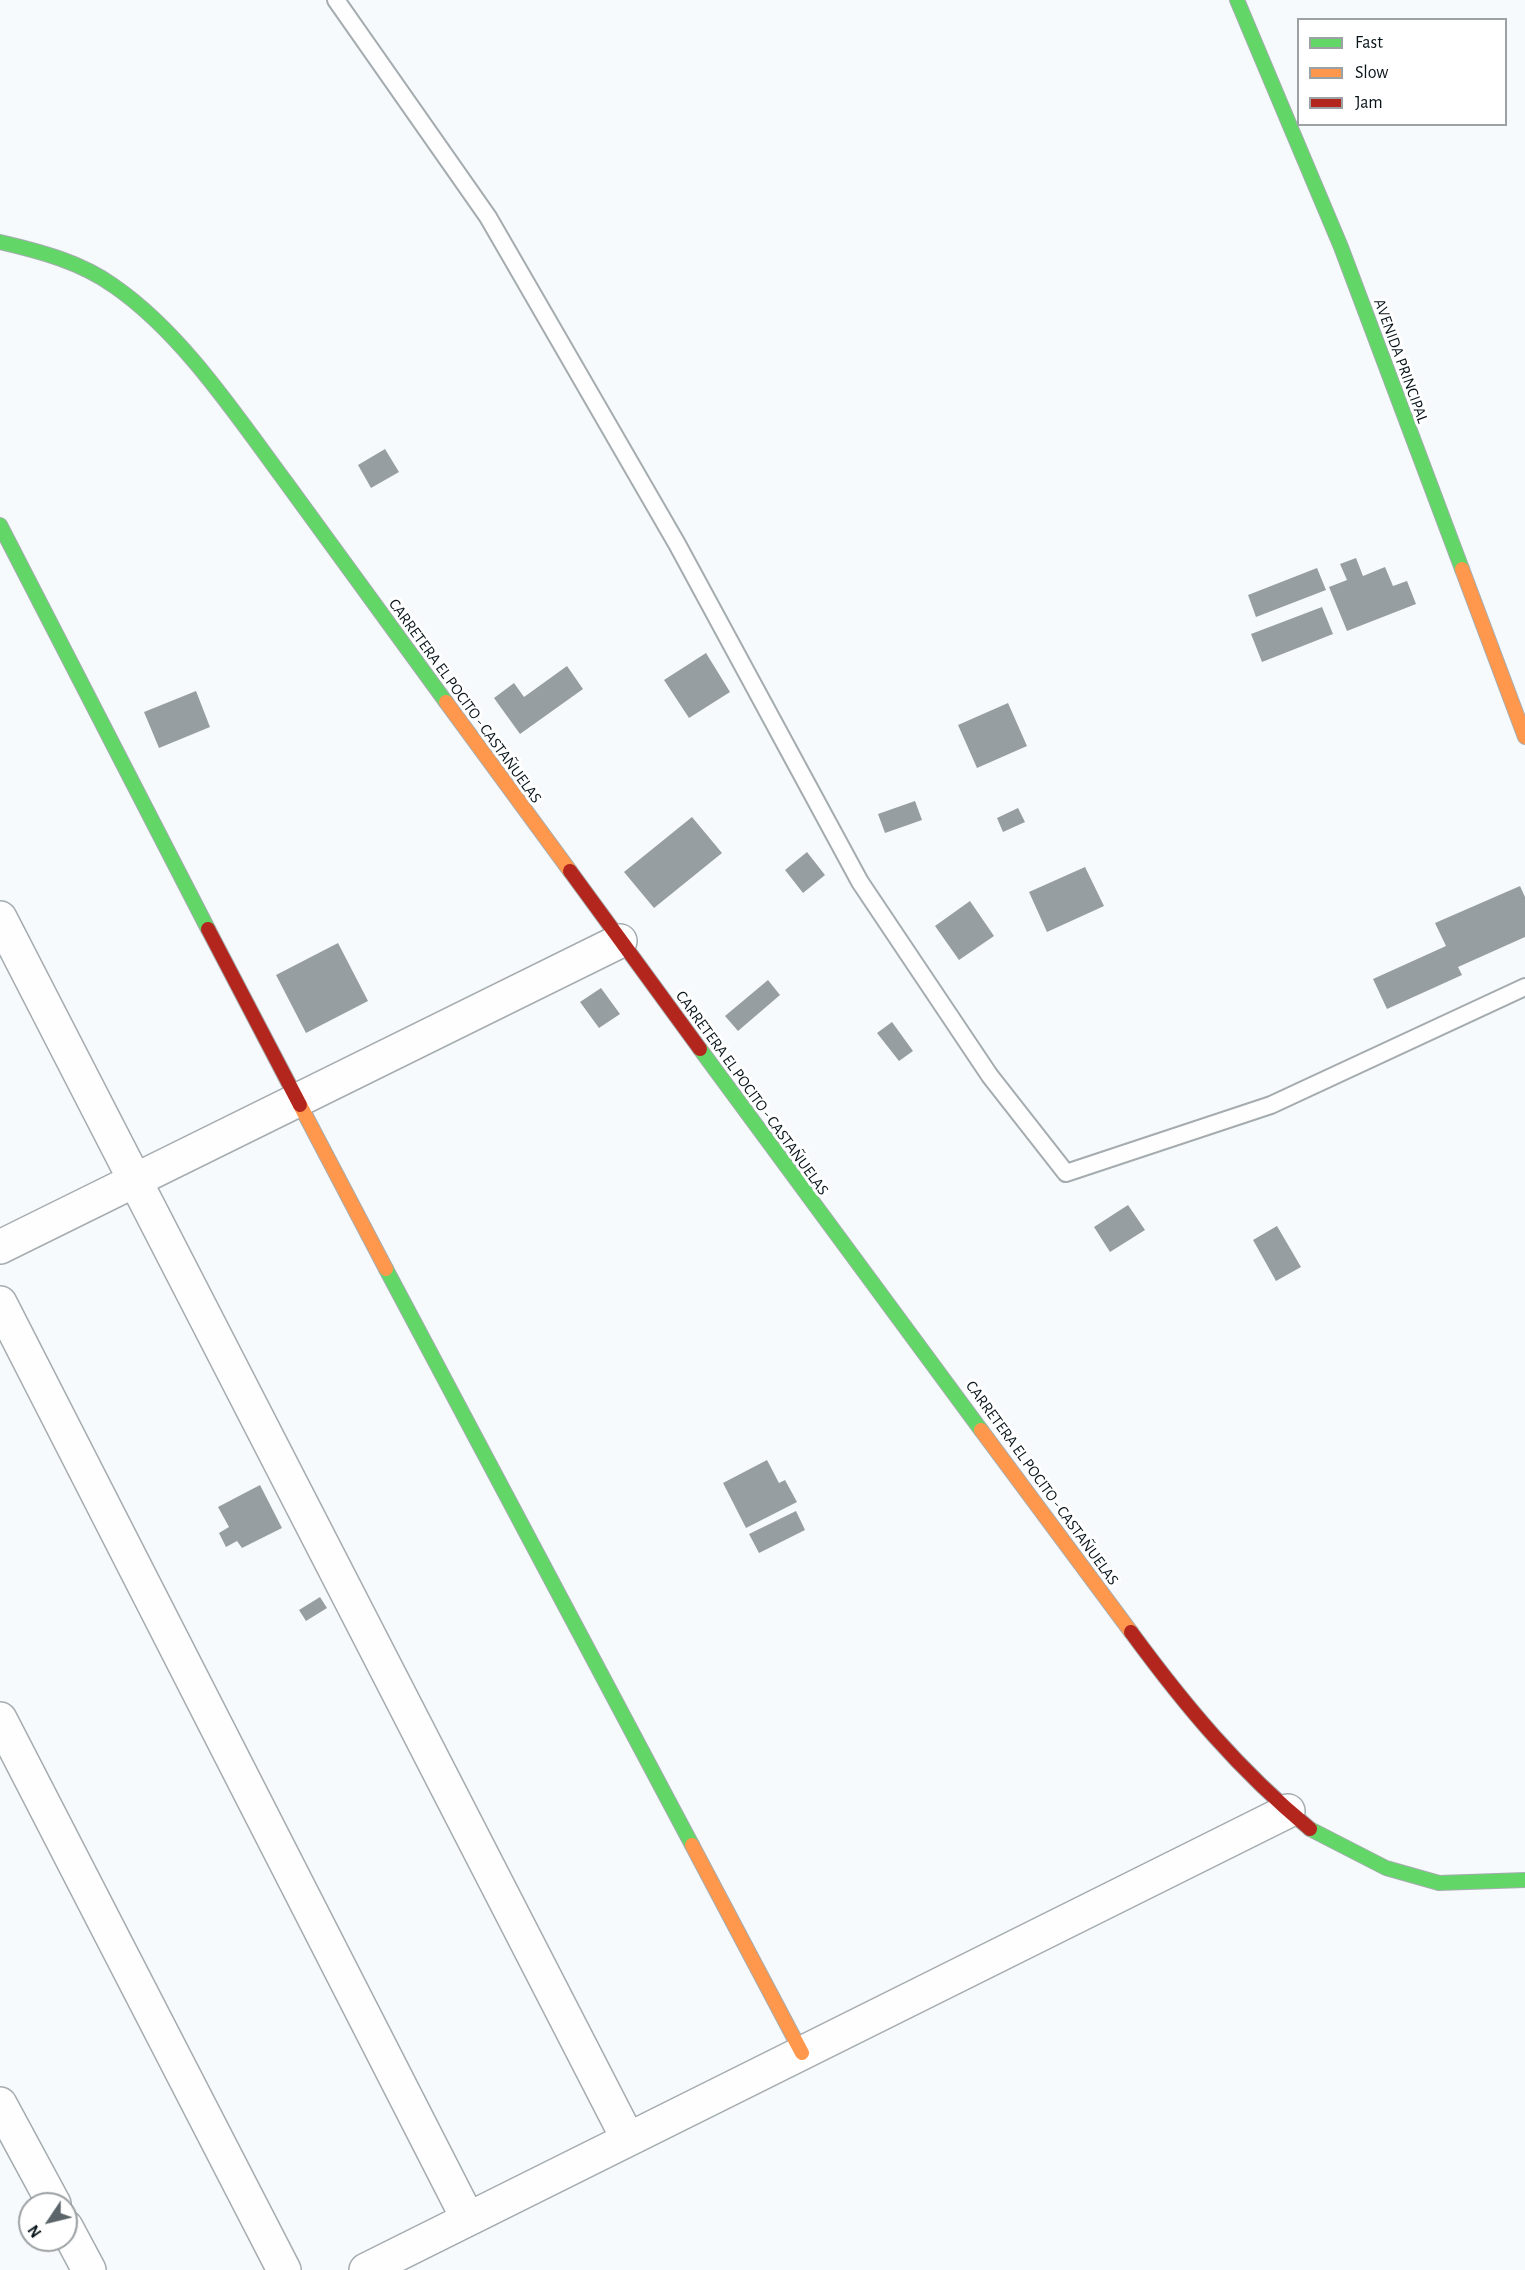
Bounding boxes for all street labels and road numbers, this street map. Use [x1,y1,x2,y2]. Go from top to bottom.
street label: AVENIDA PRINCIPAL [1370,296,1432,426]
street label: CARRETERA EL POCITO - CASTAÑUELAS [384,595,546,807]
street label: CARRETERA EL POCITO - CASTAÑUELAS [671,987,833,1199]
street label: CARRETERA EL POCITO - CASTAÑUELAS [961,1377,1123,1589]

